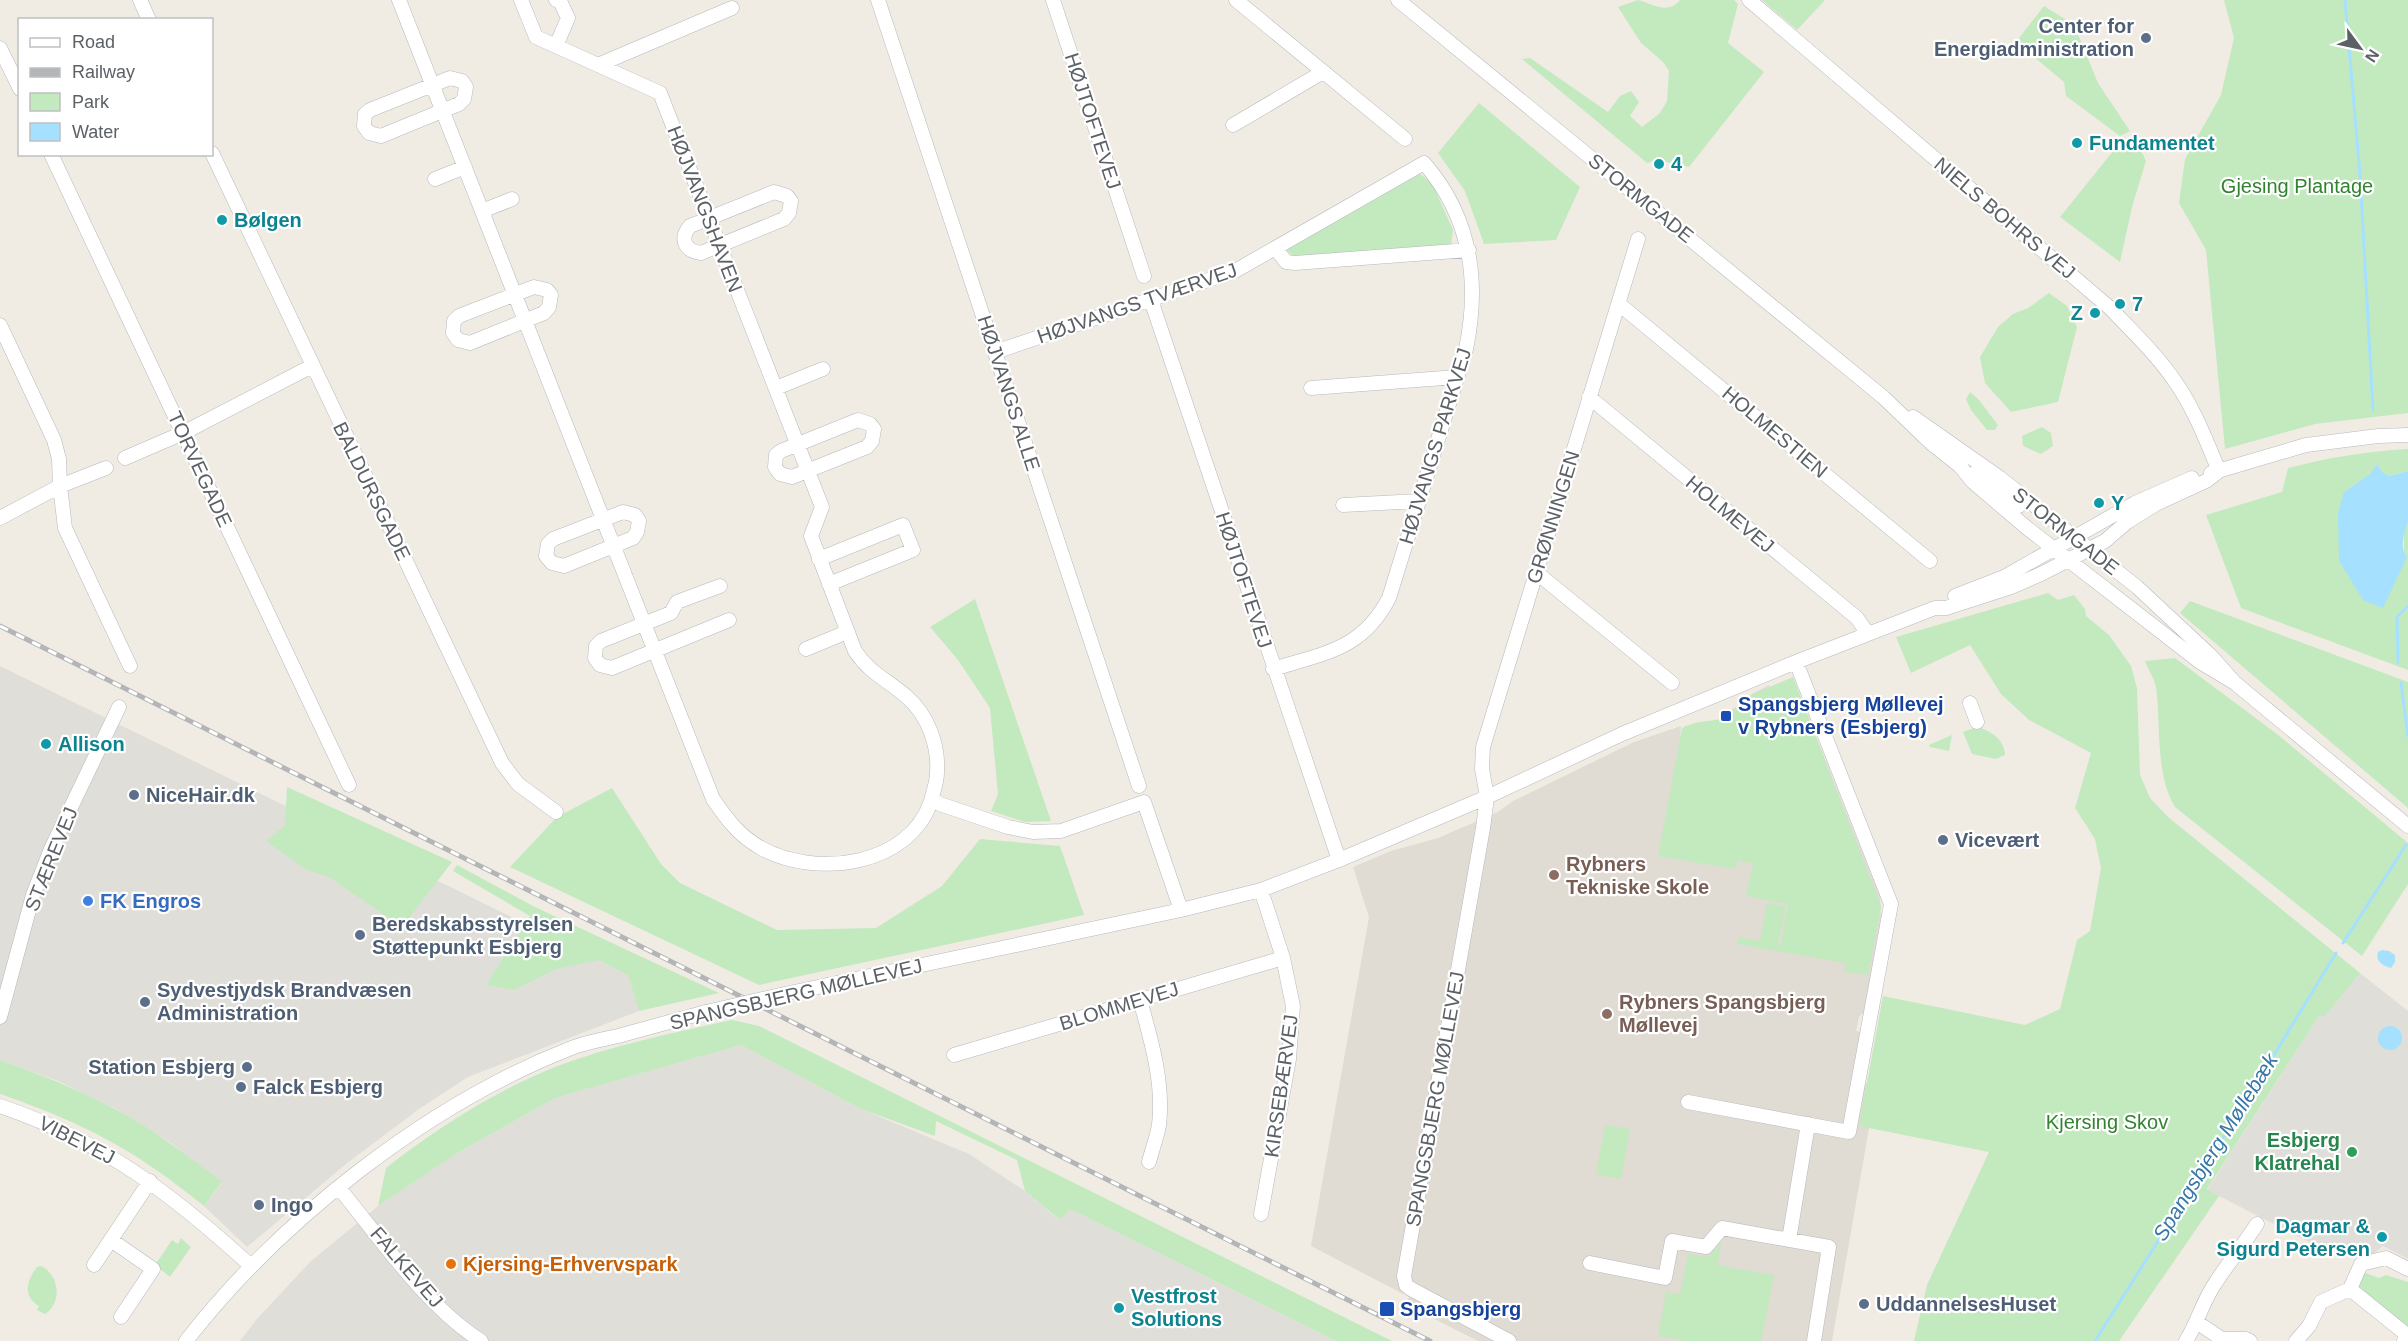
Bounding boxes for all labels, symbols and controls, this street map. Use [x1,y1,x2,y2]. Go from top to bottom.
place label: Center for Energiadministration [1934,15,2134,60]
legend [18,18,213,156]
north arrow [2330,18,2390,78]
marker: Center for Energiadministration [2139,31,2153,45]
text: Road [72,32,115,52]
text: N [2362,46,2382,65]
street label: HØJTOFTEVEJ [1061,50,1125,192]
text: Railway [72,62,135,82]
text: Park [72,92,110,112]
text: Water [72,122,119,142]
street label: HØJVANGSHAVEN [663,123,747,295]
place label: Fundamentet [2089,132,2215,154]
marker: Fundamentet [2070,136,2084,150]
street label: STORMGADE [1584,149,1698,247]
place label: 4 [1671,153,1683,175]
street label: NIELS BOHRS VEJ [1930,153,2080,283]
marker: 4 [1652,157,1666,171]
park label: Gjesing Plantage [2221,175,2373,197]
place label: Bølgen [234,209,302,231]
marker: Bølgen [215,213,229,227]
street label: HØJVANGS TVÆRVEJ [1034,258,1240,348]
place label: 7 [2132,293,2143,315]
marker: 7 [2113,297,2127,311]
place label: Z [2071,302,2083,324]
marker: Z [2088,306,2102,320]
street label: HØJVANGS ALLE [974,313,1044,473]
street label: HØJVANGS PARKVEJ [1395,345,1475,547]
street label: HOLMESTIEN [1718,382,1832,482]
street label: TORVEGADE [164,408,236,530]
street label: BALDURSGADE [329,418,415,564]
street label: GRØNNINGEN [1522,448,1584,586]
street label: HOLMEVEJ [1682,471,1778,557]
street label: STORMGADE [2009,483,2123,579]
place label: Y [2111,492,2125,514]
marker: Y [2092,496,2106,510]
street label: HØJTOFTEVEJ [1212,509,1276,651]
place label: Spangsbjerg Møllevej v Rybners (Esbjerg) [1738,693,1944,738]
marker: Spangsbjerg Møllevej v Rybners (Esbjerg) [1719,709,1733,723]
place label: Allison [58,733,125,755]
marker: Allison [39,737,53,751]
place label: NiceHair.dk [146,784,256,806]
marker: NiceHair.dk [127,788,141,802]
street label: STÆREVEJ [20,804,82,914]
place label: Vicevært [1955,829,2039,851]
marker: Vicevært [1936,833,1950,847]
place label: Rybners Tekniske Skole [1566,853,1709,898]
marker: Rybners Tekniske Skole [1547,868,1561,882]
place label: FK Engros [100,890,201,912]
marker: FK Engros [81,894,95,908]
place label: Beredskabsstyrelsen Støttepunkt Esbjerg [372,913,573,958]
marker: Beredskabsstyrelsen Støttepunkt Esbjerg [353,928,367,942]
street label: SPANGSBJERG MØLLEVEJ [668,954,924,1034]
street label: SPANGSBJERG MØLLEVEJ [1402,970,1468,1228]
street label: BLOMMEVEJ [1057,977,1181,1035]
place label: Sydvestjydsk Brandvæsen Administration [157,979,412,1024]
place label: Rybners Spangsbjerg Møllevej [1619,991,1826,1036]
marker: Sydvestjydsk Brandvæsen Administration [138,995,152,1009]
marker: Rybners Spangsbjerg Møllevej [1600,1007,1614,1021]
street label: KIRSEBÆRVEJ [1260,1013,1302,1159]
water label: Spangsbjerg Møllebæk [2148,1048,2283,1245]
place label: Station Esbjerg [88,1056,235,1078]
marker: Station Esbjerg [240,1060,254,1074]
place label: Falck Esbjerg [253,1076,383,1098]
marker: Falck Esbjerg [234,1080,248,1094]
park label: Kjersing Skov [2046,1111,2168,1133]
street label: VIBEVEJ [35,1112,119,1168]
place label: Esbjerg Klatrehal [2254,1129,2340,1174]
marker: Esbjerg Klatrehal [2345,1145,2359,1159]
place label: Ingo [271,1194,313,1216]
marker: Ingo [252,1198,266,1212]
place label: Dagmar & Sigurd Petersen [2217,1215,2370,1260]
street label: FALKEVEJ [366,1222,448,1312]
marker: Dagmar & Sigurd Petersen [2375,1230,2389,1244]
place label: Kjersing-Erhvervspark [463,1253,678,1275]
marker: Kjersing-Erhvervspark [444,1257,458,1271]
place label: Vestfrost Solutions [1131,1285,1222,1330]
place label: UddannelsesHuset [1876,1293,2056,1315]
marker: UddannelsesHuset [1857,1297,1871,1311]
place label: Spangsbjerg [1400,1298,1521,1320]
marker: Spangsbjerg [1378,1300,1396,1318]
marker: Vestfrost Solutions [1112,1301,1126,1315]

